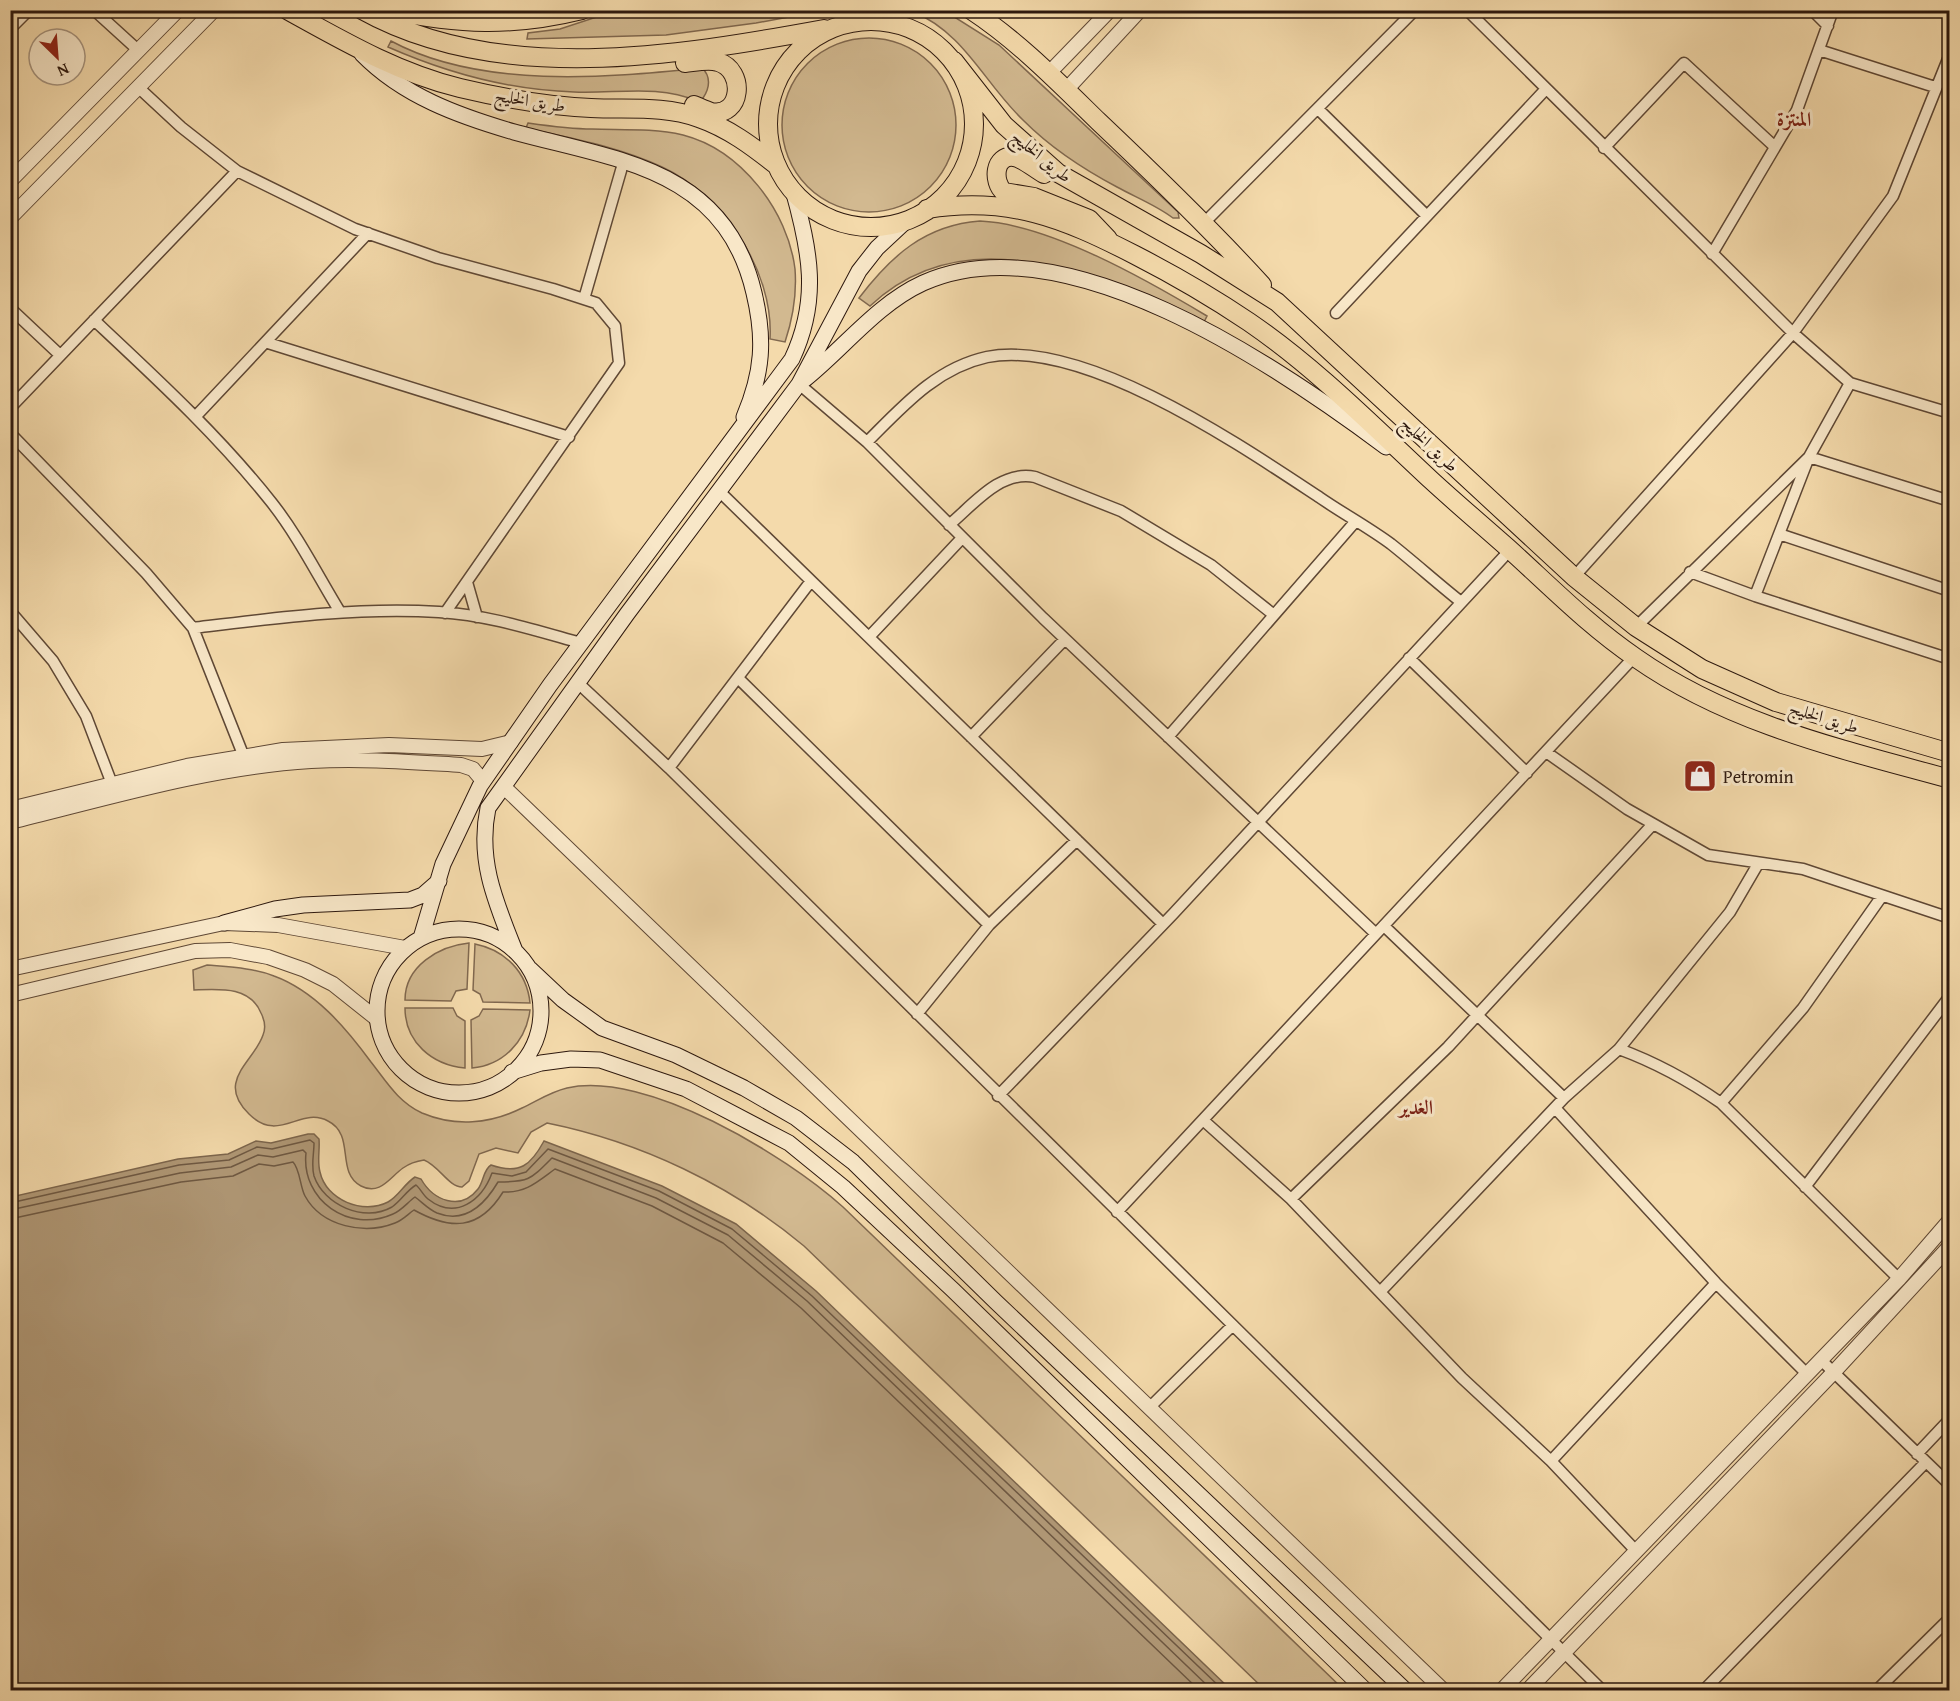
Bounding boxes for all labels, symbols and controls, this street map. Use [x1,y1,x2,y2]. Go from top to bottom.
north arrow [27,27,87,87]
text: N [53,57,73,84]
street label: طريق الخليج [492,81,567,122]
district label: المنتزة [1777,104,1811,133]
street label: طريق الخليج [1004,123,1078,191]
street label: طريق الخليج [1393,410,1465,480]
street label: طريق الخليج [1785,694,1862,743]
shop icon: Petromin [1682,758,1718,794]
place label: Petromin [1723,763,1794,790]
district label: الغدير [1397,1092,1433,1121]

